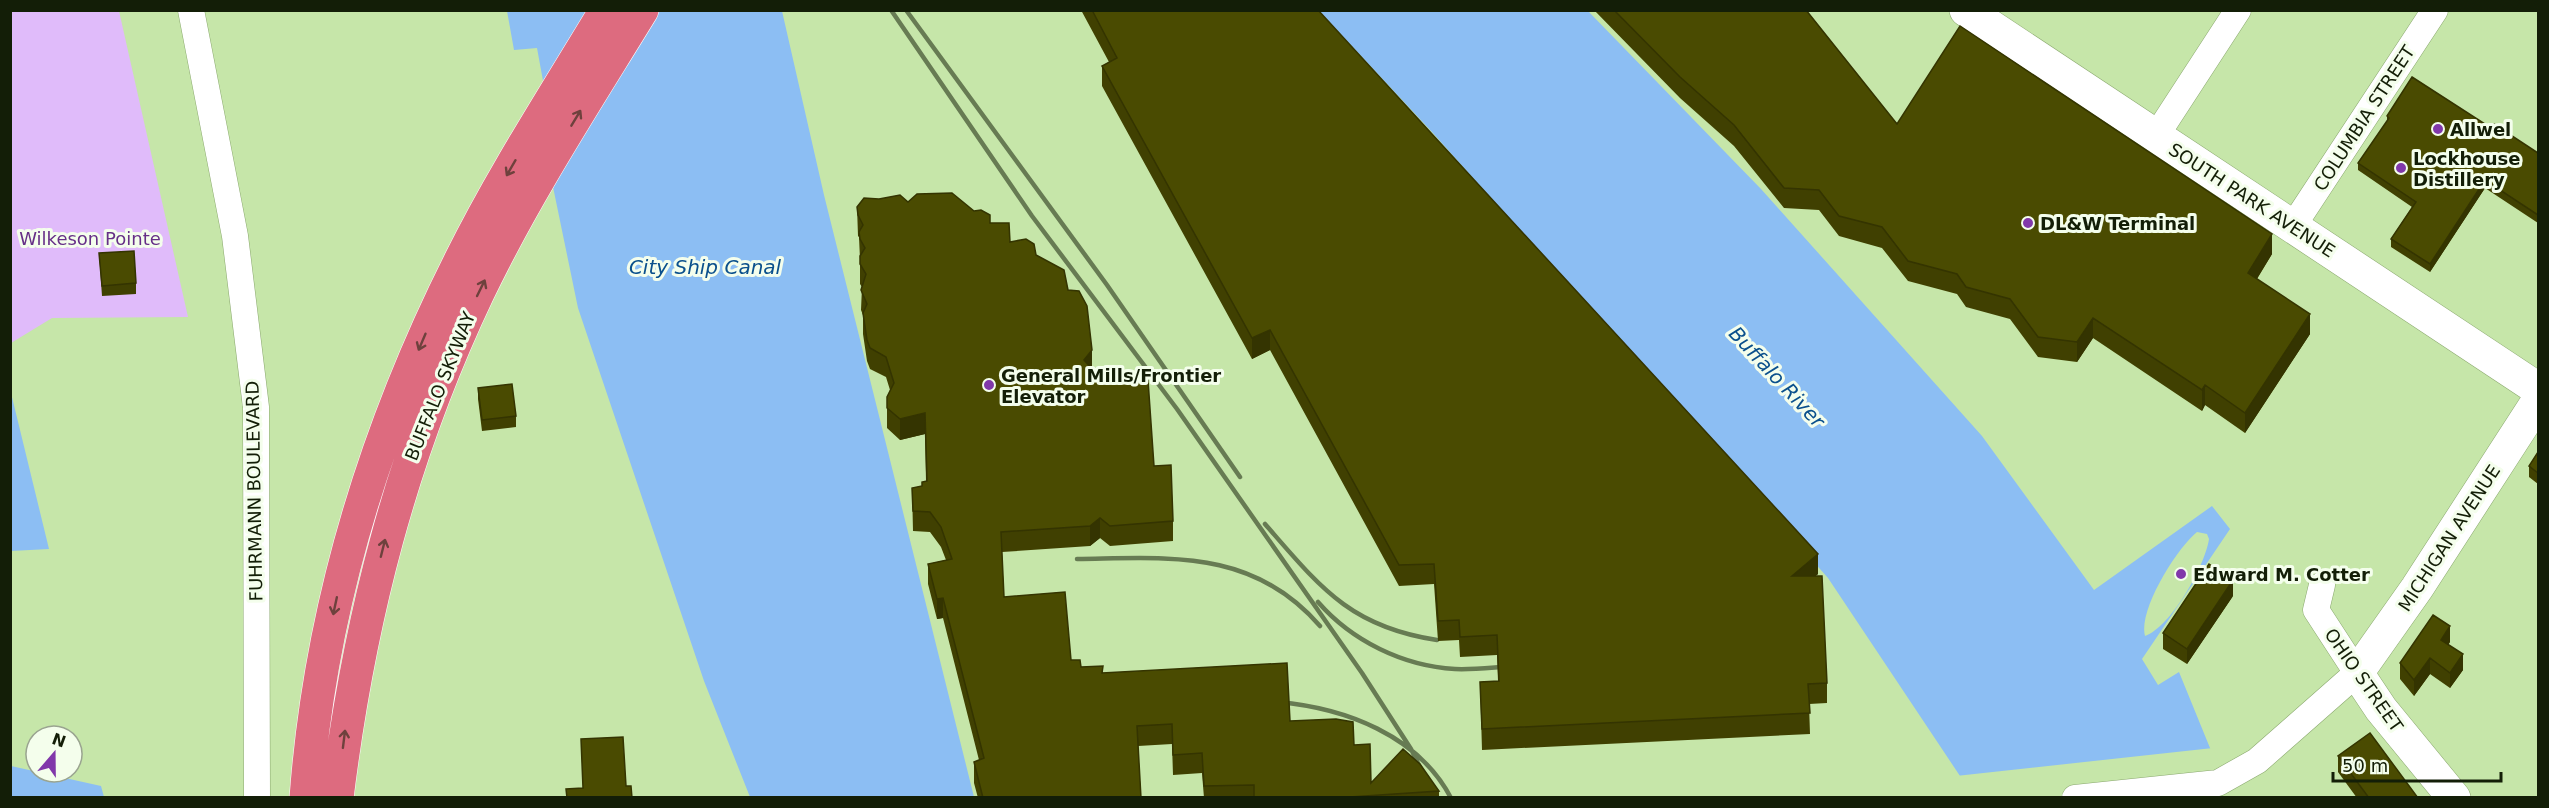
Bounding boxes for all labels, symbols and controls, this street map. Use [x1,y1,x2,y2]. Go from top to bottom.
street label: COLUMBIA STREET [2309,41,2419,195]
one-way arrow [571,110,583,127]
place label: Allwel [2450,119,2511,140]
marker: Allwel [2431,122,2445,136]
street label: SOUTH PARK AVENUE [2165,138,2339,262]
place label: Lockhouse Distillery [2413,148,2520,190]
one-way arrow [505,159,517,176]
marker: Lockhouse Distillery [2394,161,2408,175]
place label: DL&W Terminal [2040,213,2195,234]
marker: DL&W Terminal [2021,216,2035,230]
park label: Wilkeson Pointe [19,228,161,249]
water label: City Ship Canal [629,255,782,279]
one-way arrow [476,279,487,297]
street label: BUFFALO SKYWAY [401,308,480,463]
water label: Buffalo River [1724,322,1831,434]
one-way arrow [416,332,427,350]
place label: General Mills/Frontier Elevator [1001,365,1221,407]
marker: General Mills/Frontier Elevator [982,378,996,392]
street label: FUHRMANN BOULEVARD [242,380,266,602]
street label: MICHIGAN AVENUE [2394,461,2504,615]
one-way arrow [377,539,389,558]
place label: Edward M. Cotter [2193,564,2370,585]
marker: Edward M. Cotter [2174,567,2188,581]
one-way arrow [329,596,340,616]
street label: OHIO STREET [2321,624,2408,737]
north arrow [24,724,84,784]
text: N [49,729,69,752]
one-way arrow [339,730,350,750]
scale bar [2333,745,2501,783]
text: 50 m [2342,755,2388,776]

